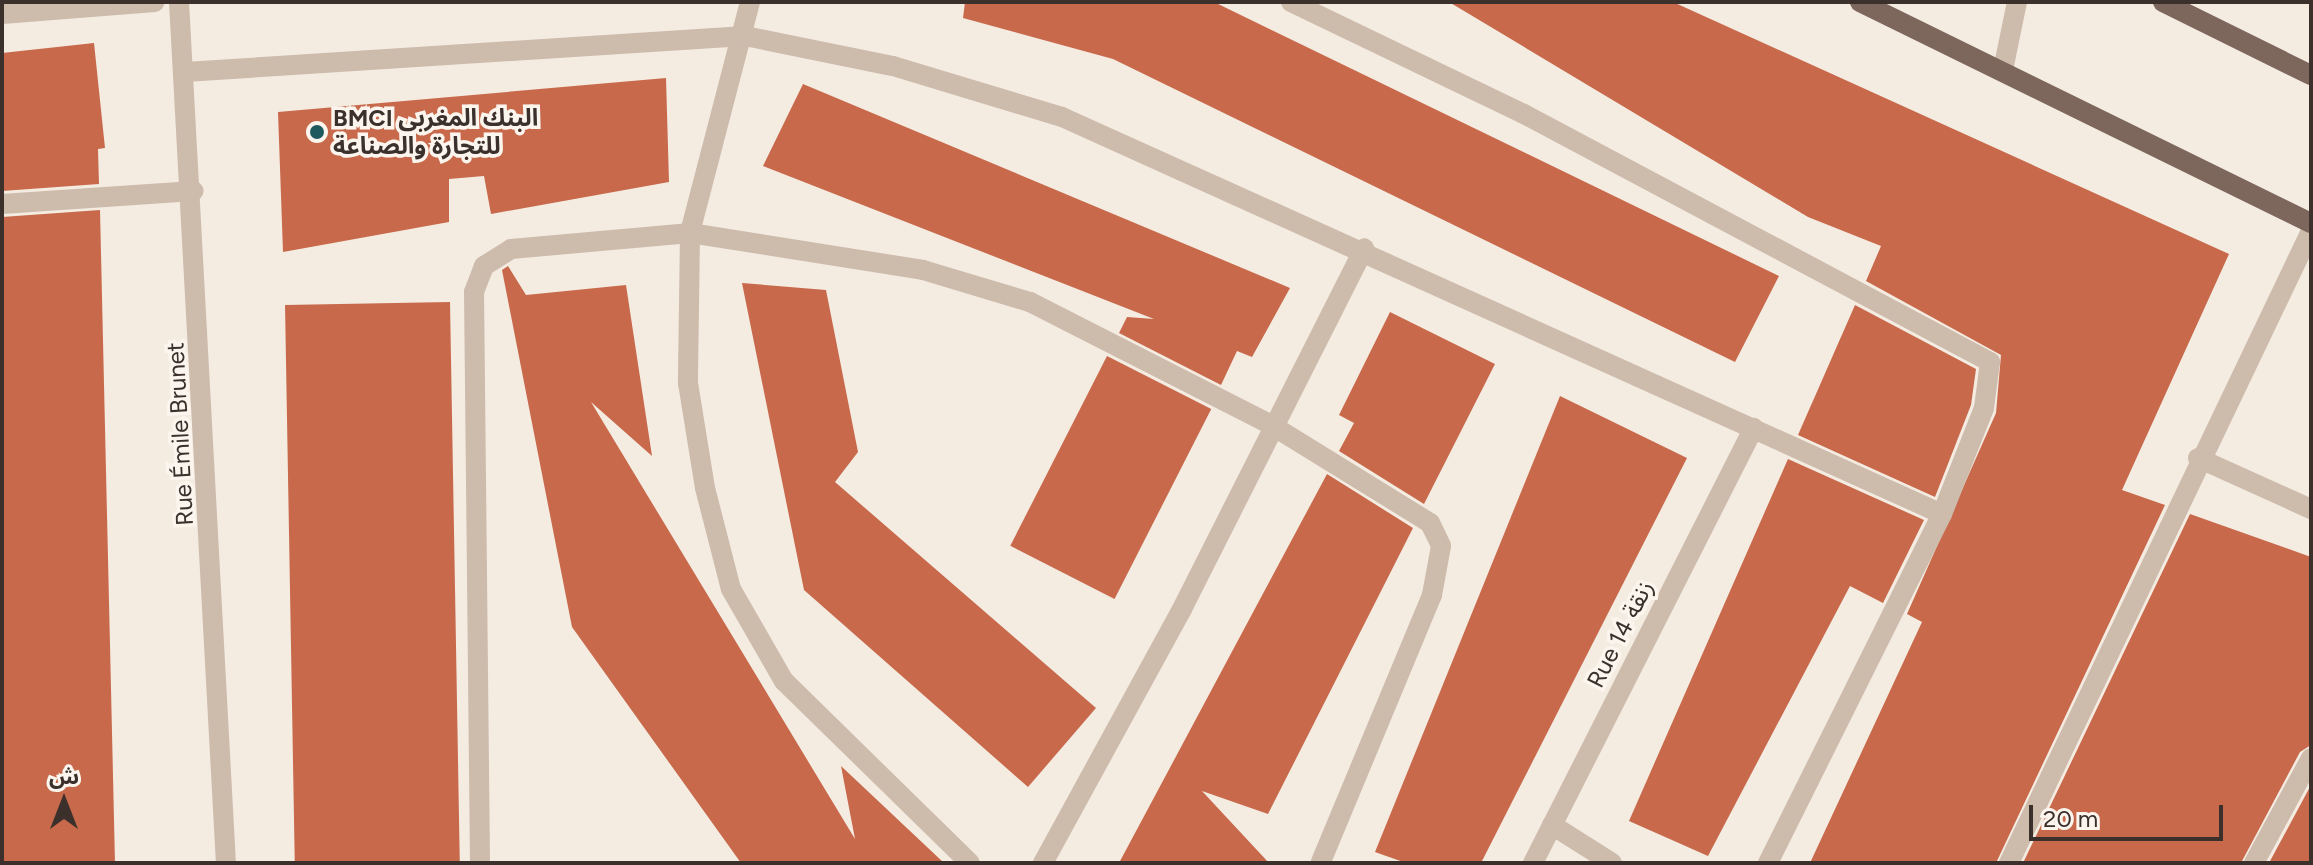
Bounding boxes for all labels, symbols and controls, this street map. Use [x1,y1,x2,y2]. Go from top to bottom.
place label: BMCI البنك المغربي للتجارة والصناعة [333,104,538,160]
marker: BMCI البنك المغربي للتجارة والصناعة [308,123,326,141]
street label: Rue Émile Brunet [161,342,199,526]
street label: Rue 14 زنقة [1581,576,1659,692]
north arrow [24,761,104,841]
text: ش [49,763,79,790]
scale bar [2033,789,2227,839]
text: 20 m [2043,804,2098,833]

